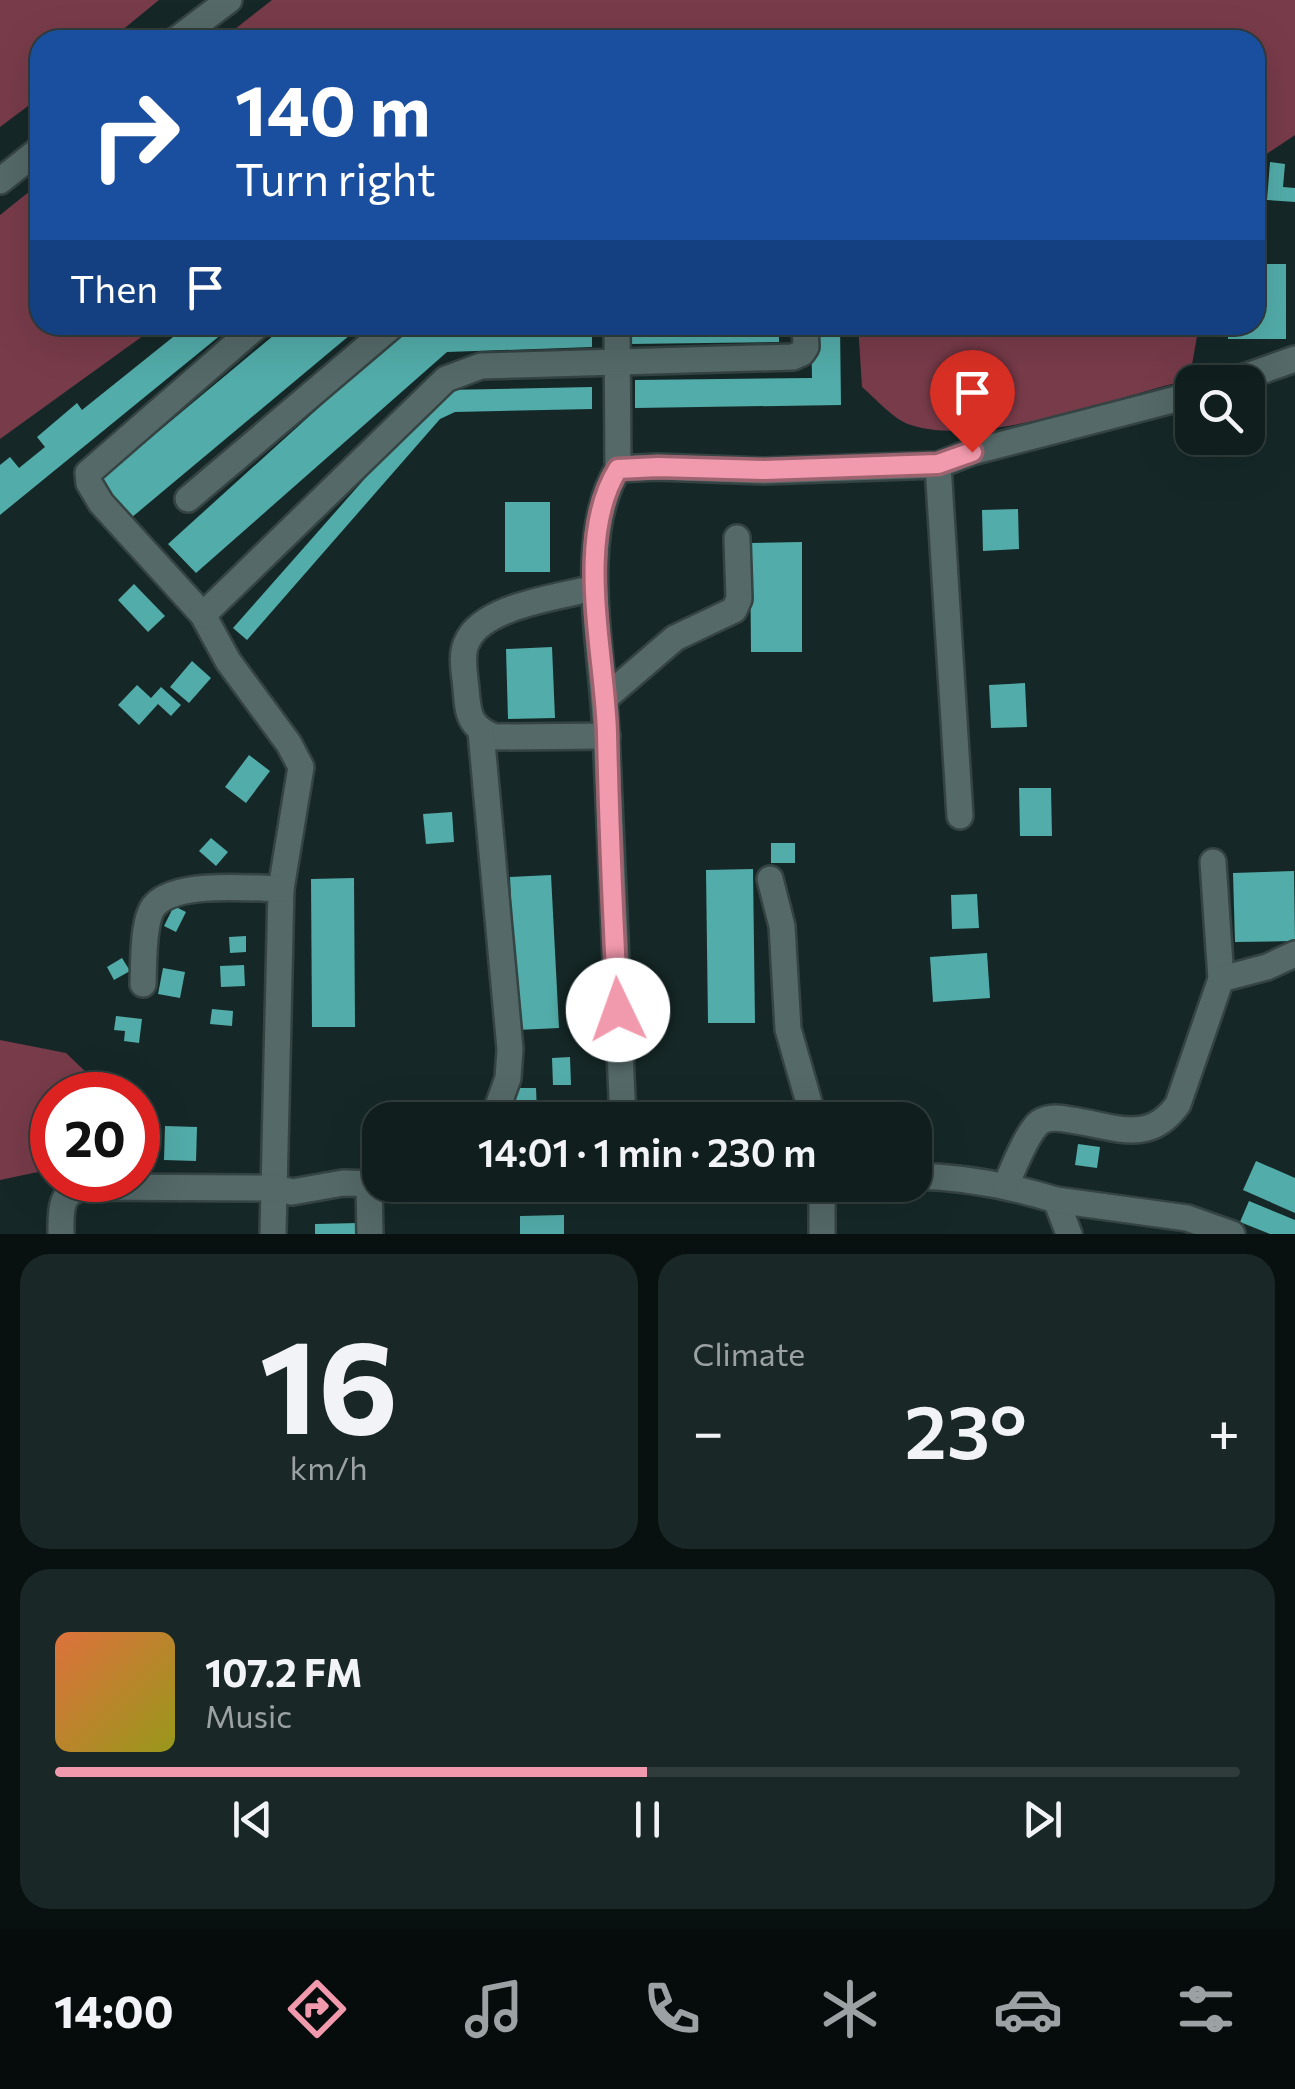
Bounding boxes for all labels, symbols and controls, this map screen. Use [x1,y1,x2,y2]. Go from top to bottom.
text: 140 m [235,65,431,150]
icon: right [70,70,200,200]
text: Turn right [235,150,436,205]
icon: arrive [178,260,233,315]
text: Then [70,264,158,311]
pin [930,350,1015,453]
icon: arrive [945,365,1000,420]
map controls [1175,365,1265,455]
button: search [1175,365,1265,455]
position arrow [566,958,670,1062]
speed limit sign: 20 [30,1072,160,1202]
text: 14:01 · 1 min · 230 m [478,1128,816,1175]
text: 16 [259,1302,398,1461]
text: Climate [693,1333,805,1373]
text: 23° [905,1383,1027,1474]
text: − [693,1396,724,1463]
text: + [1208,1396,1240,1463]
text: km/h [290,1447,368,1487]
text: 107.2 FM [205,1648,362,1695]
text: Music [205,1695,292,1735]
icon: previous [225,1792,280,1847]
icon: pause [620,1792,675,1847]
icon: next [1015,1792,1070,1847]
icon: directions [282,1974,352,2044]
icon: music [459,1974,529,2044]
icon: phone [637,1974,707,2044]
icon: climate [815,1974,885,2044]
icon: car [993,1974,1063,2044]
icon: filters [1171,1974,1241,2044]
text: 14:00 [54,1982,174,2037]

